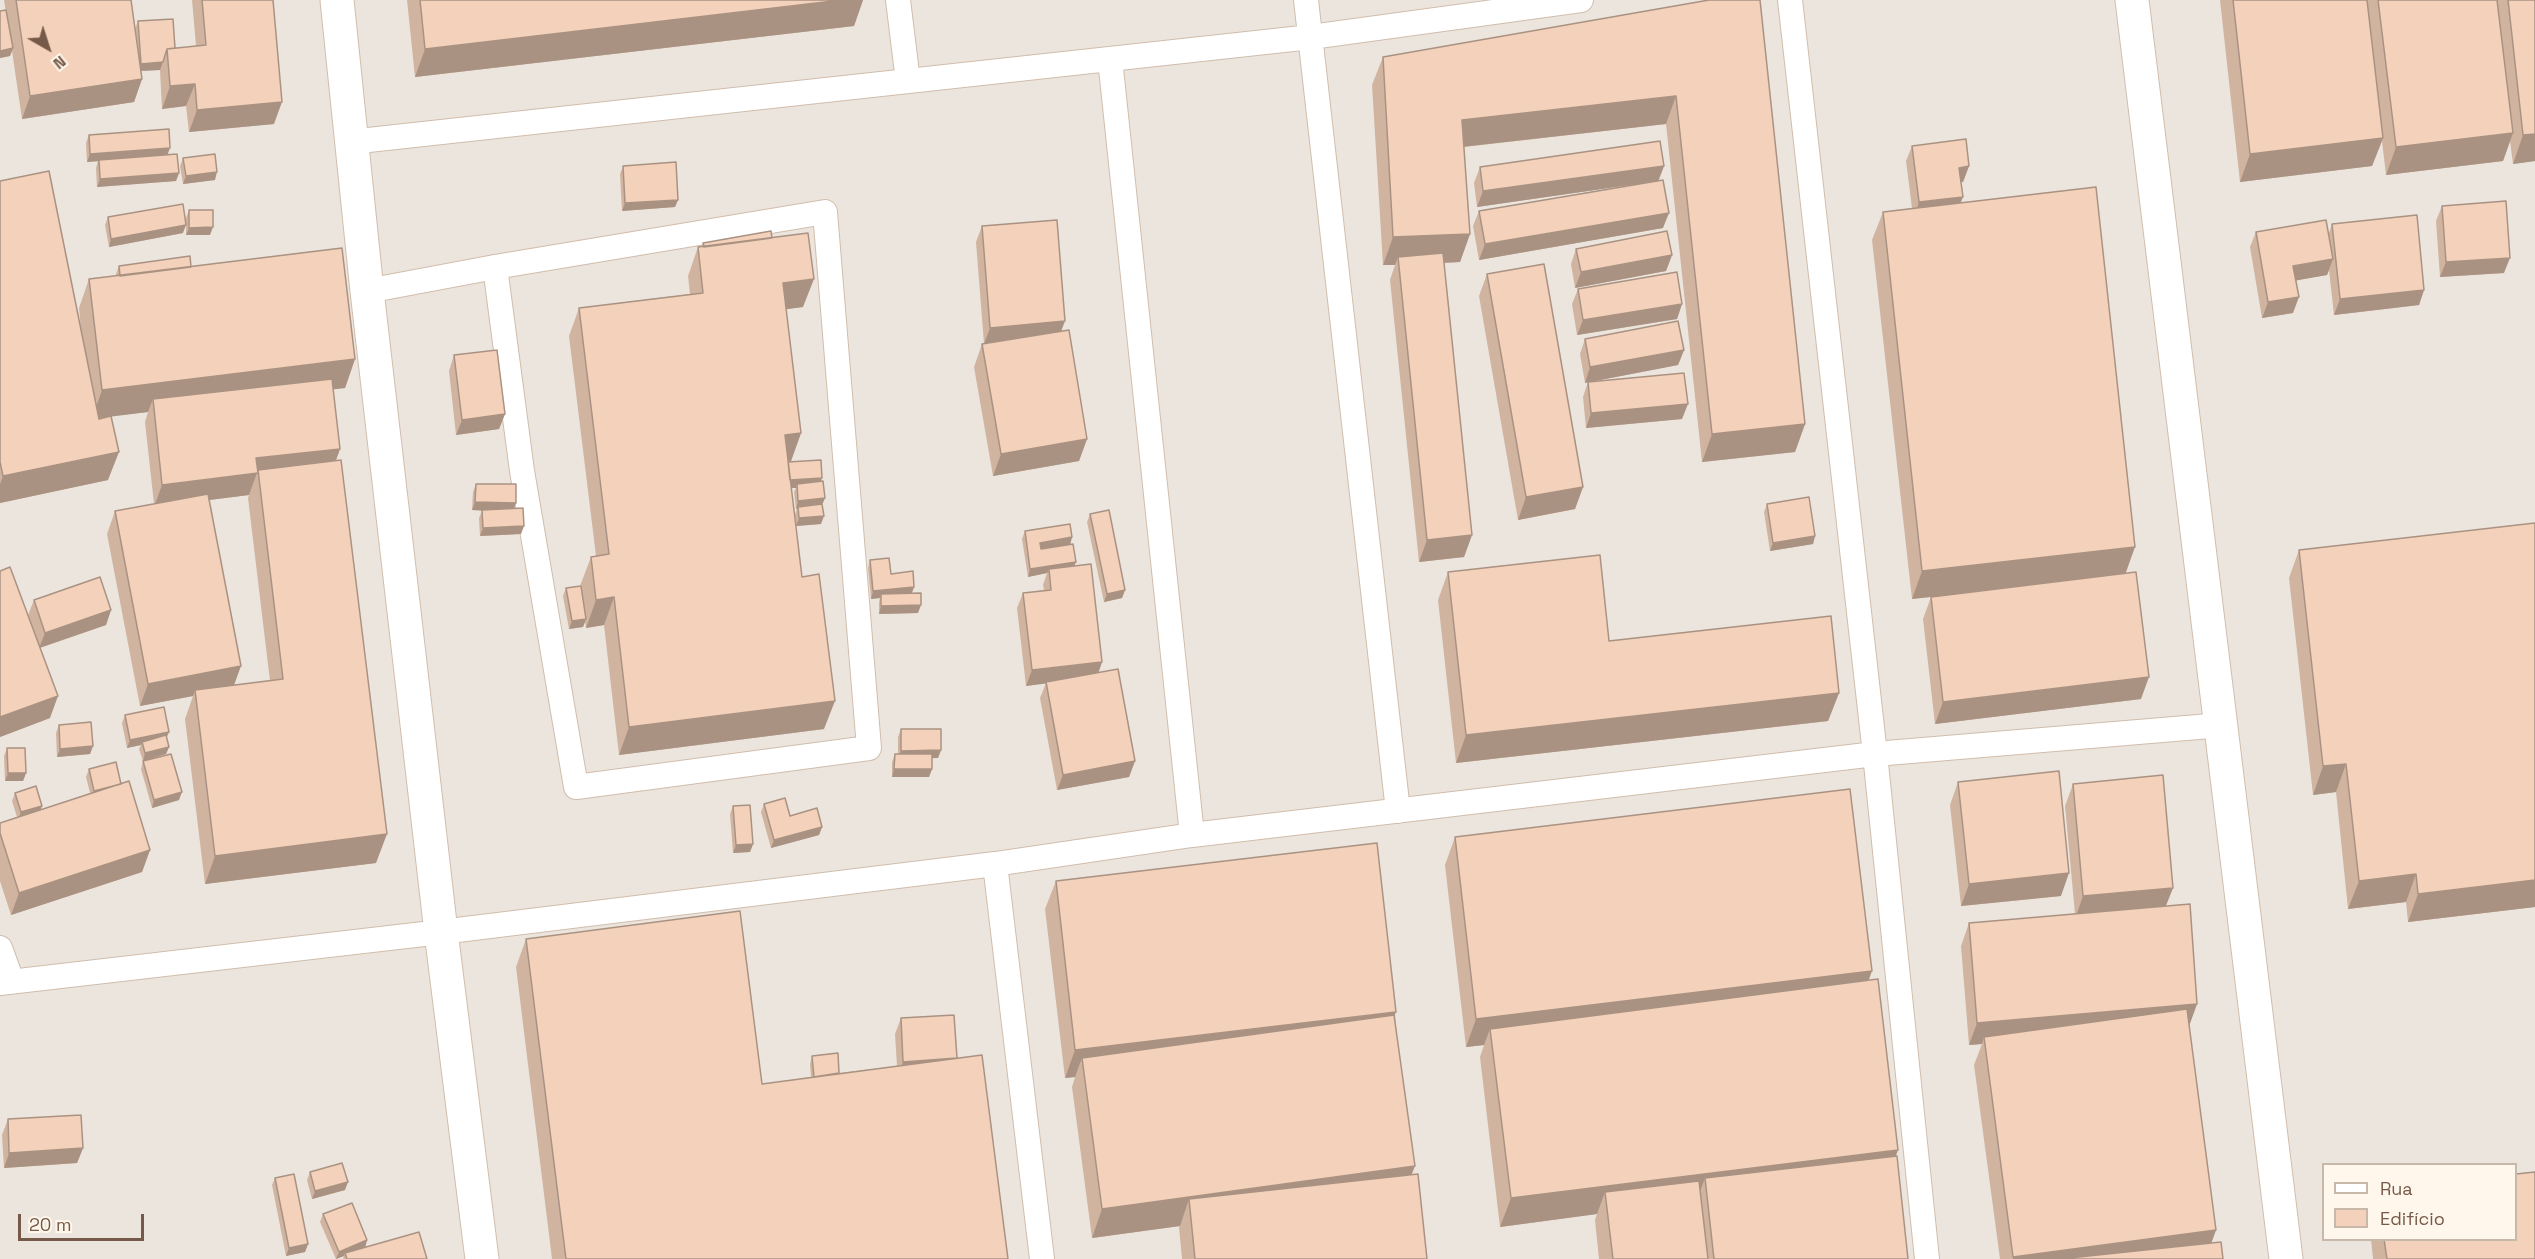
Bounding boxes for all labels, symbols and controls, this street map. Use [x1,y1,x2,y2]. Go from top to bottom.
north arrow [18,18,78,78]
text: N [49,51,70,74]
legend [2322,1163,2517,1241]
text: Rua [2380,1177,2413,1200]
scale bar [21,1202,147,1240]
text: Edifício [2380,1207,2445,1230]
text: 20 m [29,1213,72,1236]

